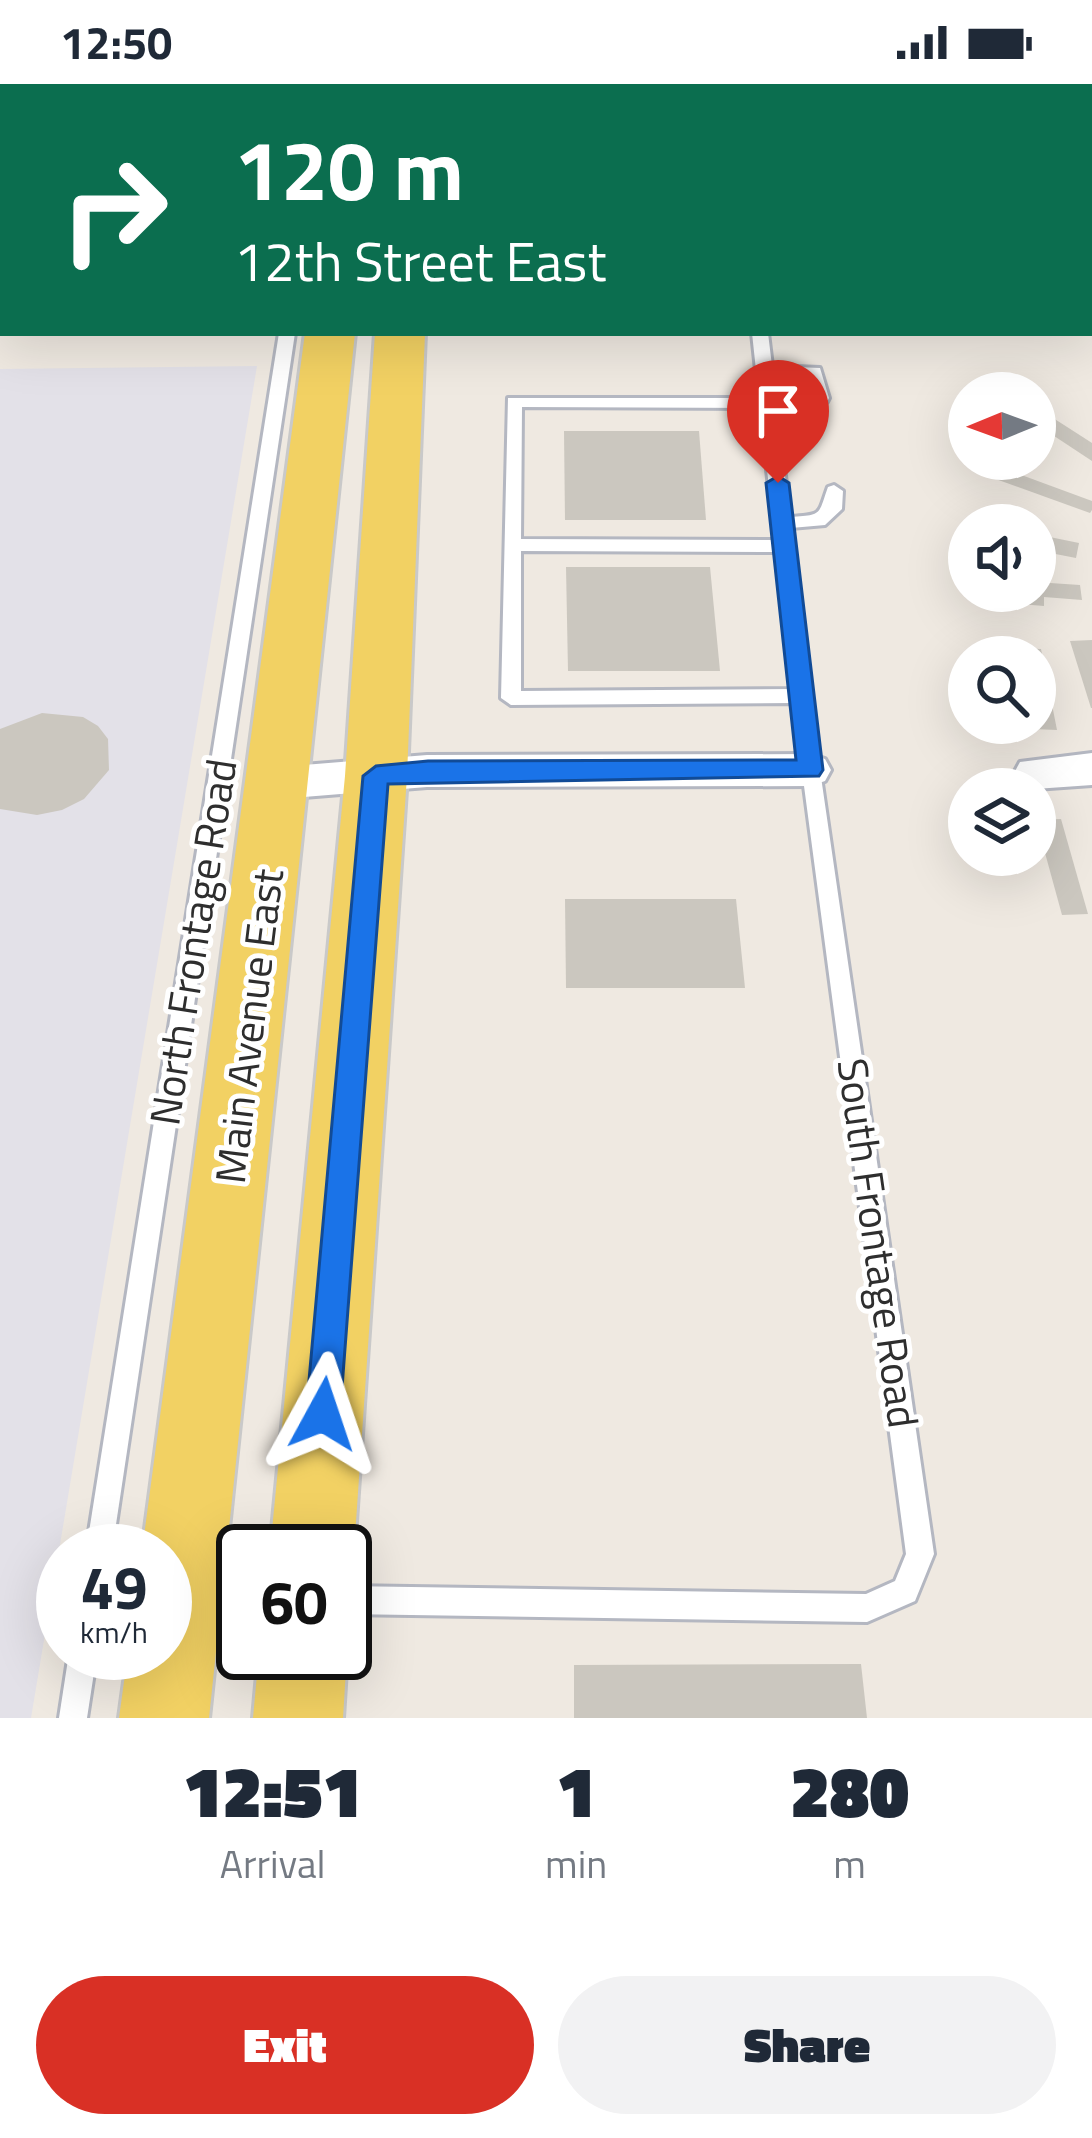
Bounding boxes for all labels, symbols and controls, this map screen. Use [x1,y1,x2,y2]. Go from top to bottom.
text: 12:50 [60,8,172,76]
text: 120 m [234,105,464,233]
icon: right [36,132,192,288]
text: 12th Street East [234,220,606,302]
pin [727,360,829,483]
north arrow [948,372,1056,480]
map controls [948,372,1056,876]
icon: arrive [745,378,811,444]
button: sound [948,504,1056,612]
button: search [948,636,1056,744]
street label: North Frontage Road [131,754,253,1130]
button: layers [948,768,1056,876]
street label: Main Avenue East [197,865,299,1187]
street label: South Frontage Road [821,1054,937,1432]
position arrow [260,1351,386,1477]
speed limit sign: 60 [216,1524,372,1680]
text: 49 [80,1541,148,1632]
text: km/h [80,1609,148,1655]
text: 12:51 [183,1735,362,1845]
text: 1 [556,1735,596,1845]
text: 280 [790,1735,909,1845]
text: Arrival [220,1834,325,1893]
text: min [545,1834,607,1893]
text: m [833,1834,866,1893]
button: Exit [36,1976,534,2114]
button: Share [558,1976,1056,2114]

